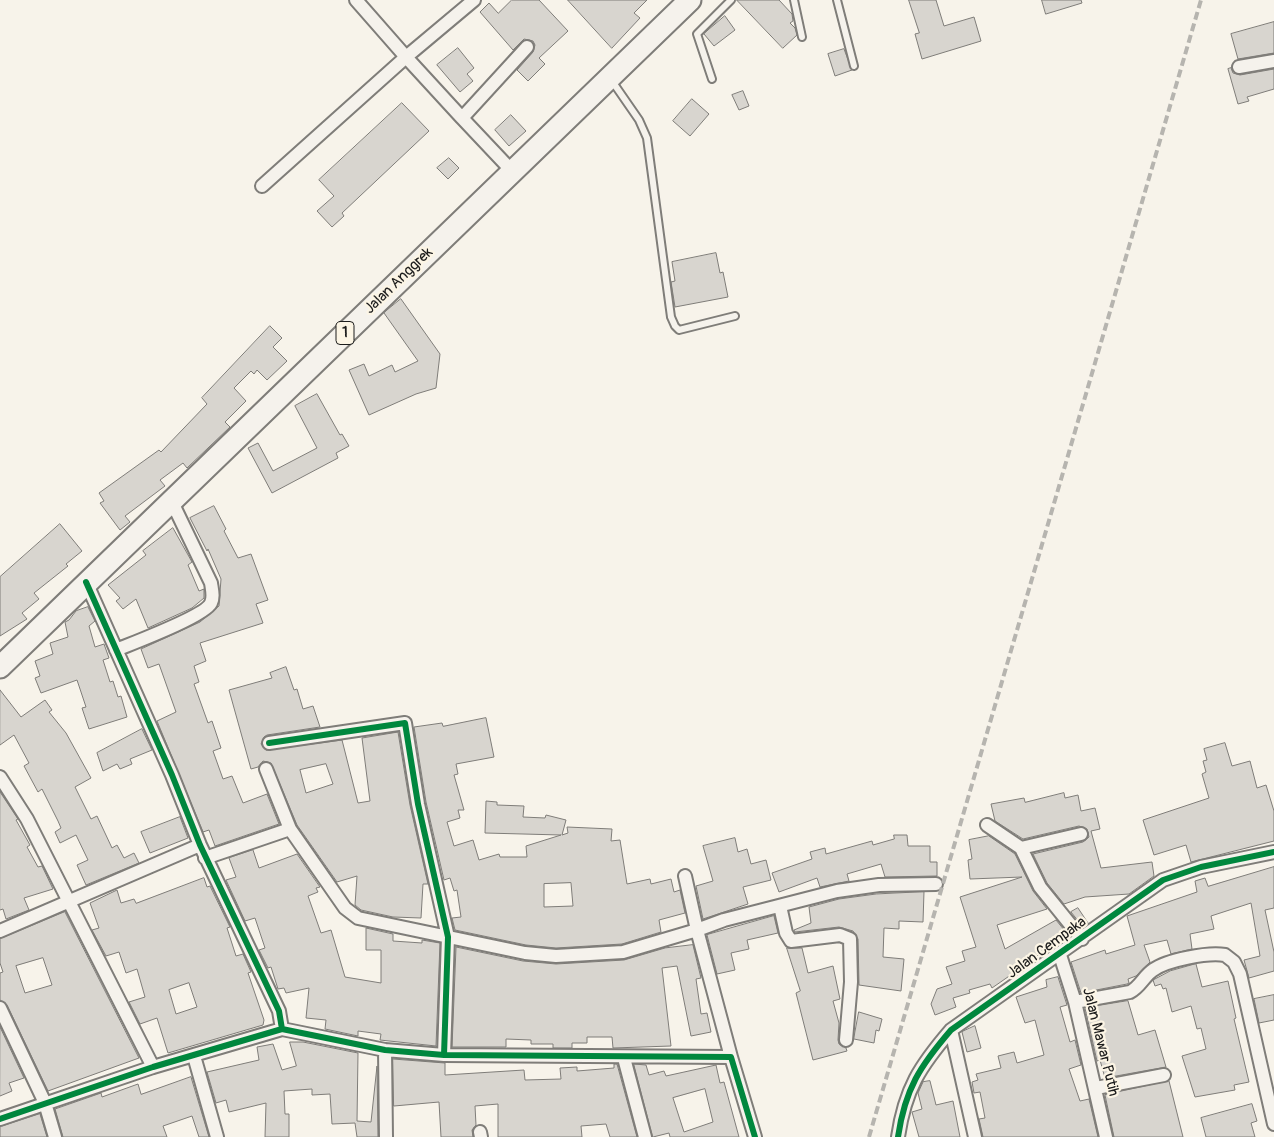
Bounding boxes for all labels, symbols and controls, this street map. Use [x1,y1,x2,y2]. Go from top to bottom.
street label: Jalan Anggrek [361,244,437,318]
road number: 1 [336,322,354,344]
street label: Jalan Cempaka [1004,913,1090,983]
street label: Jalan Mawar Putih [1078,986,1122,1098]

